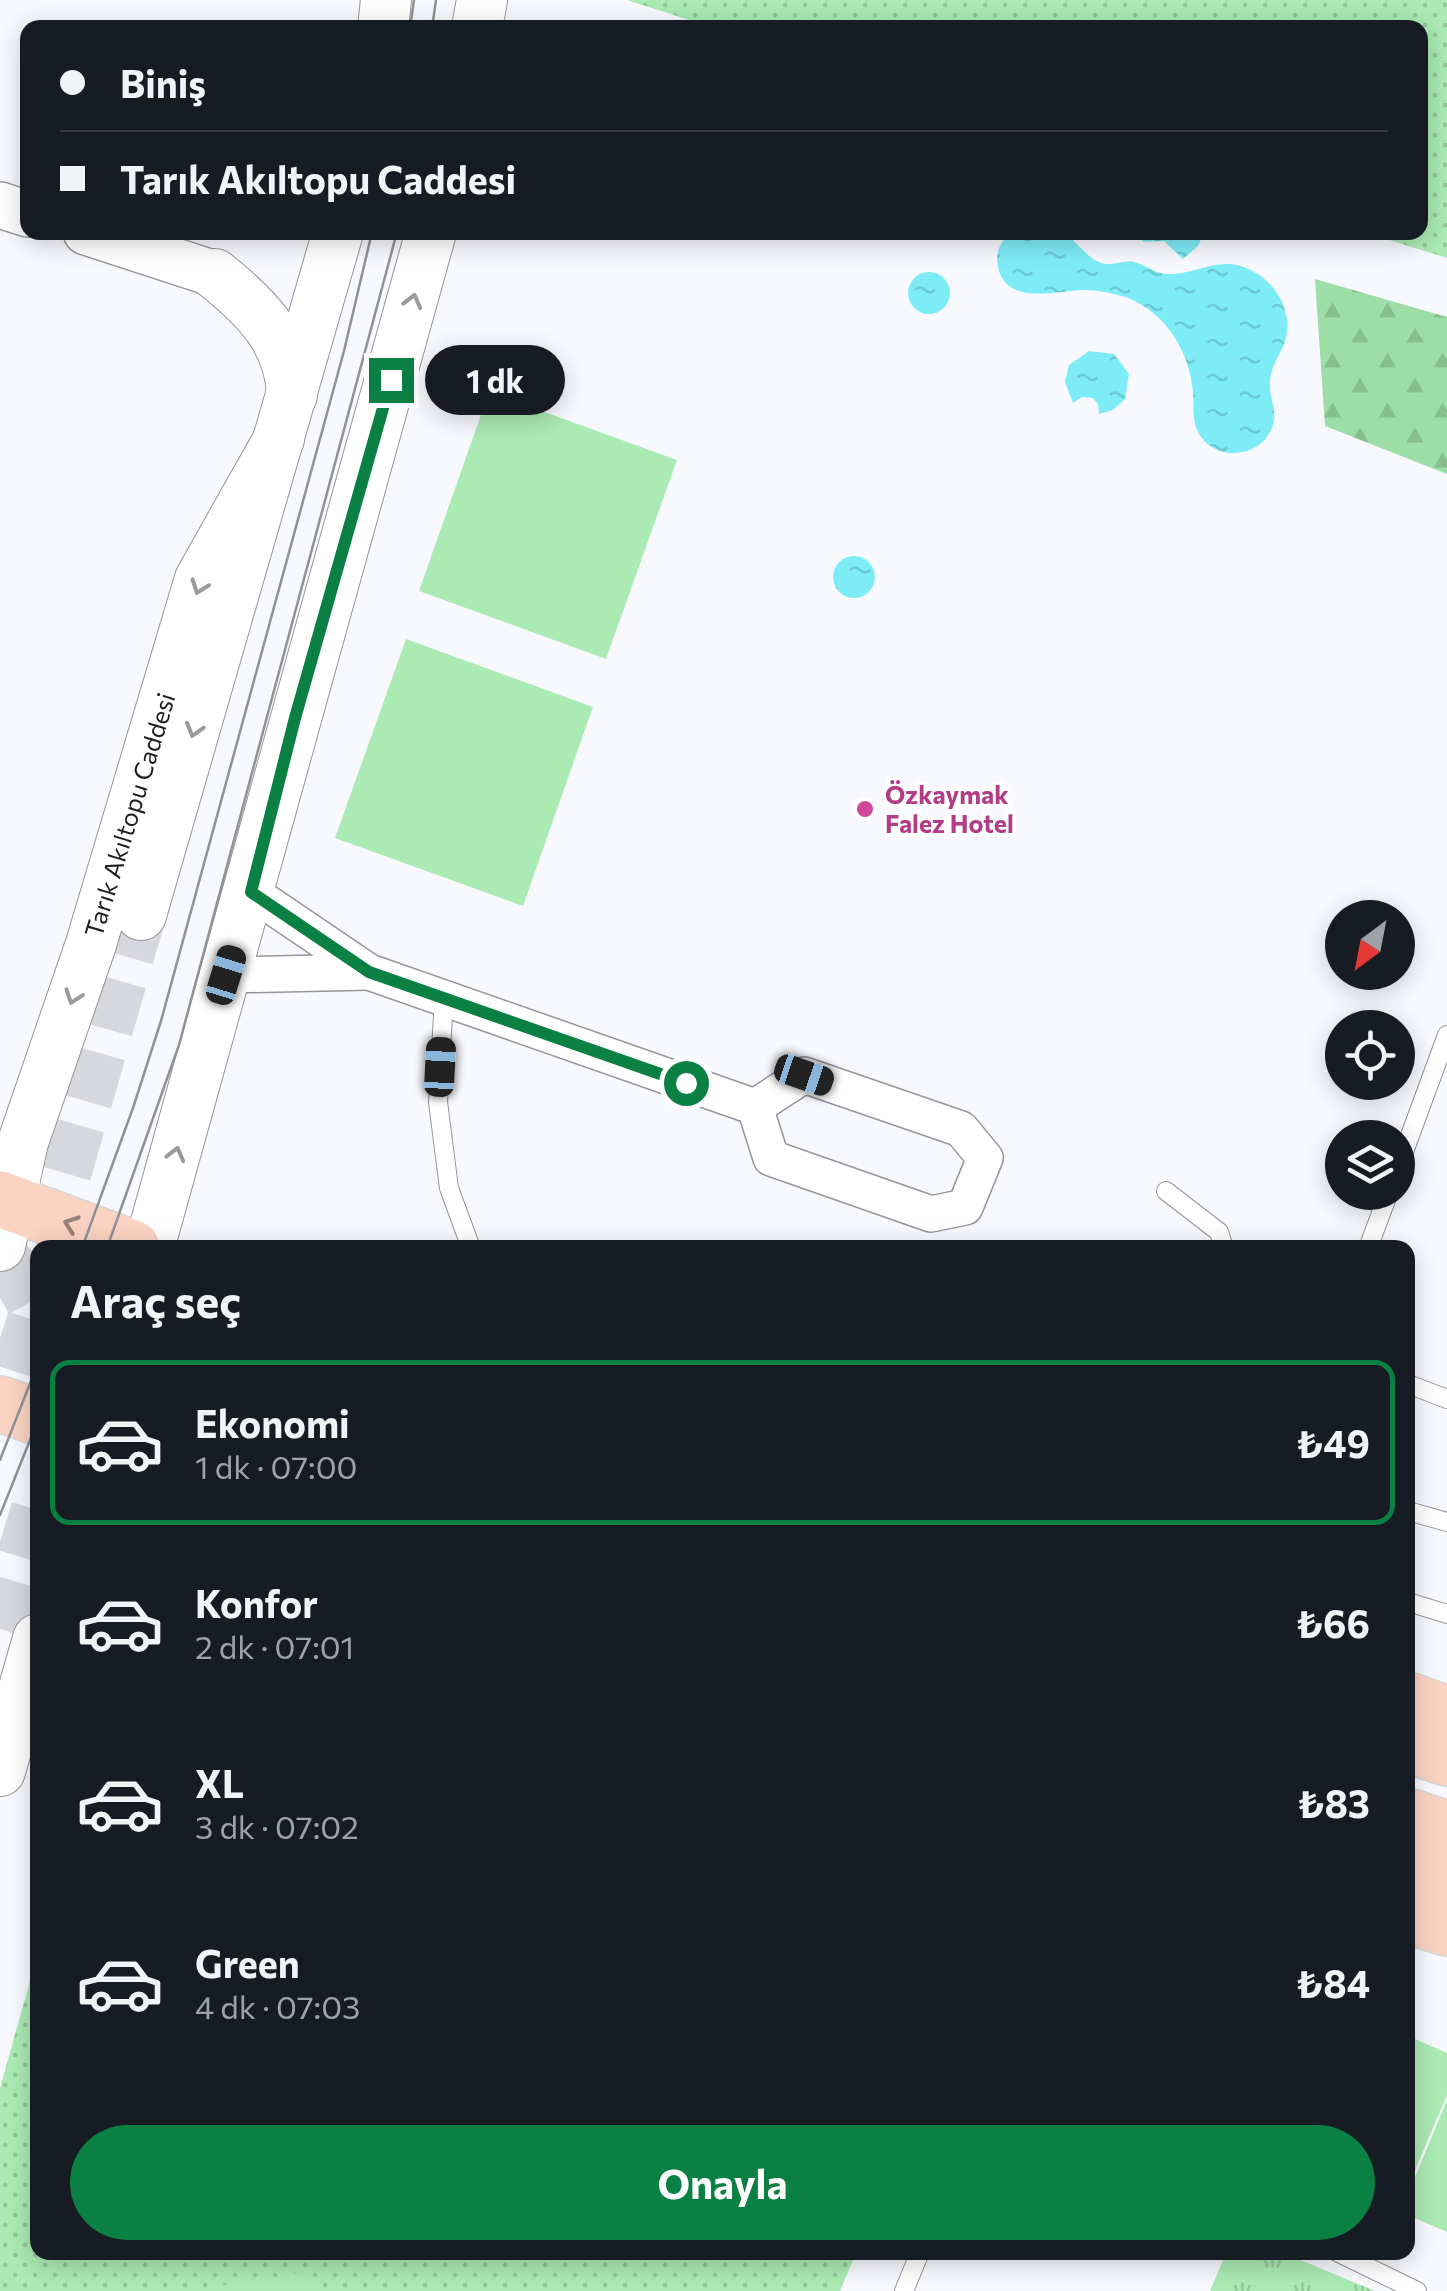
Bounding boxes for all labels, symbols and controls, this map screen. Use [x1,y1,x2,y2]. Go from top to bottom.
text: Biniş [120,59,206,106]
text: Tarık Akıltopu Caddesi [120,155,516,202]
one-way arrow [402,293,423,310]
callout: 1 dk [426,345,566,415]
route end [369,358,414,403]
text: 1 dk [466,360,524,400]
one-way arrow [190,577,211,594]
street label: Tarık Akıltopu Caddesi [78,689,181,940]
one-way arrow [185,720,206,738]
place label: Özkaymak Falez Hotel [885,779,1014,838]
marker: Özkaymak Falez Hotel [854,798,876,820]
north arrow [1325,900,1415,990]
map controls [1325,900,1415,1210]
car [203,942,249,1008]
one-way arrow [64,988,84,1005]
button: locate [1325,1010,1415,1100]
car [423,1036,457,1098]
car [771,1051,837,1099]
route start [664,1061,709,1106]
button: layers [1325,1120,1415,1210]
one-way arrow [165,1146,186,1163]
one-way arrow [63,1215,80,1236]
text: Araç seç [70,1272,241,1327]
icon: car [75,1398,165,1488]
text: Ekonomi [195,1399,350,1446]
text: ₺49 [1296,1419,1370,1466]
text: 1 dk · 07:00 [195,1446,357,1486]
icon: car [75,1578,165,1668]
text: Konfor [195,1579,318,1626]
text: ₺66 [1296,1599,1370,1646]
text: 2 dk · 07:01 [195,1626,354,1666]
icon: car [75,1758,165,1848]
text: XL [195,1759,244,1806]
text: ₺83 [1297,1779,1370,1826]
text: 3 dk · 07:02 [195,1806,359,1846]
icon: car [75,1938,165,2028]
text: Green [195,1939,300,1986]
text: ₺84 [1296,1959,1370,2006]
text: 4 dk · 07:03 [195,1986,360,2026]
button: Onayla [70,2125,1375,2240]

